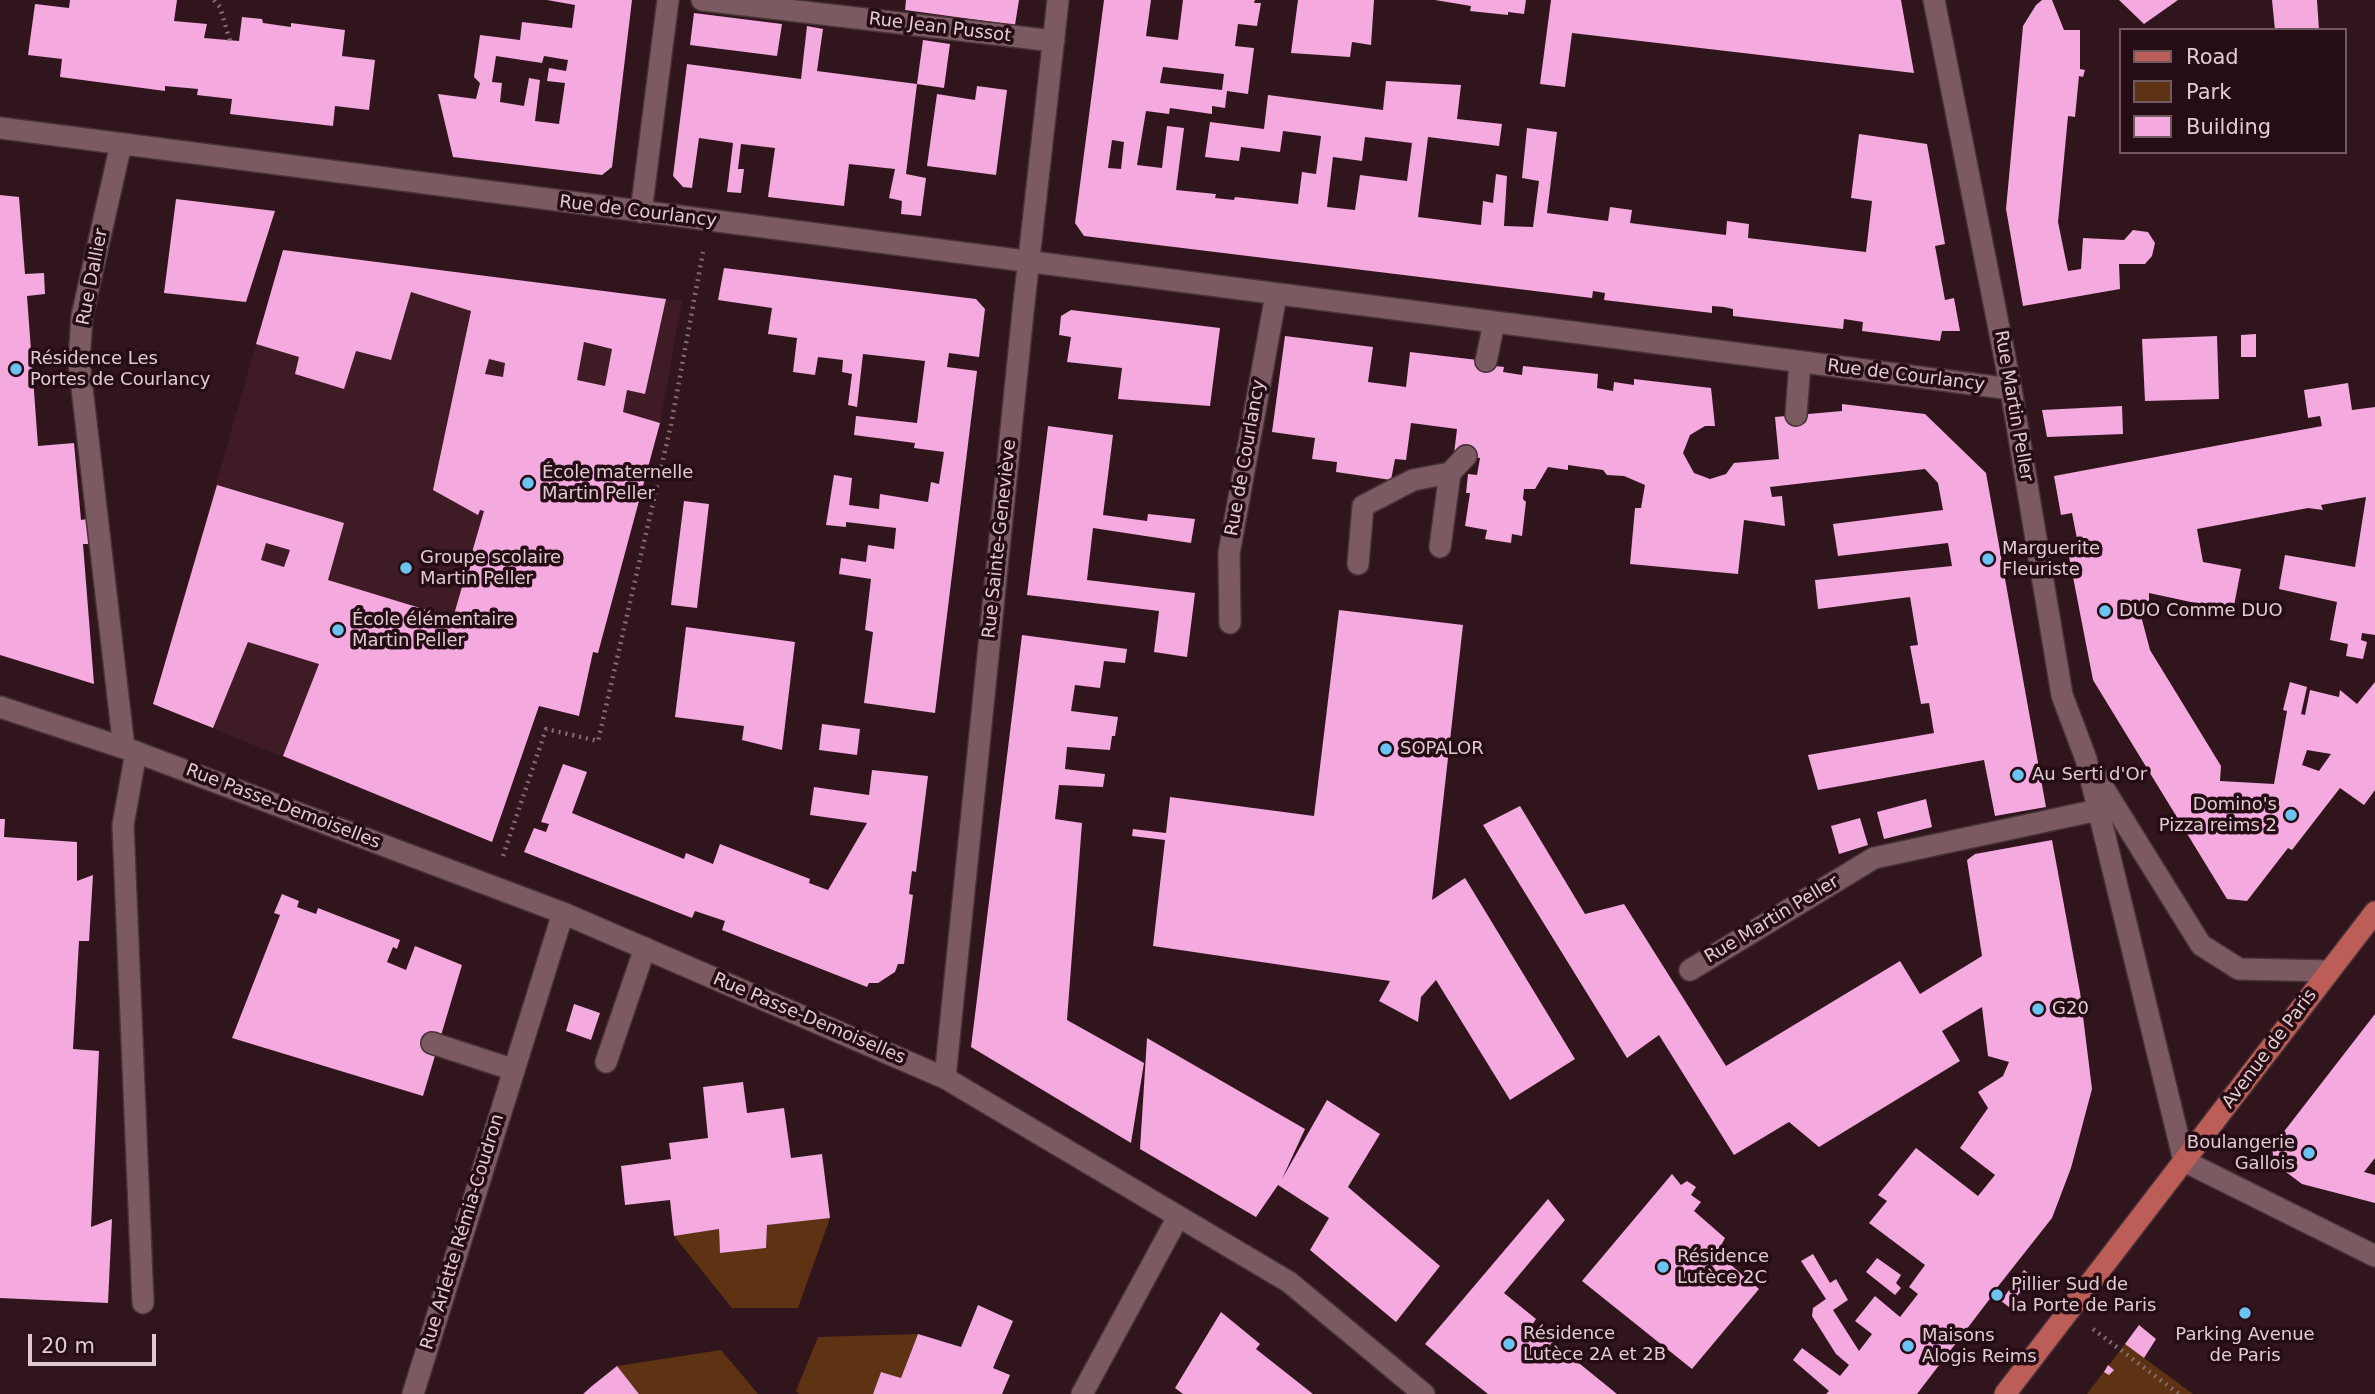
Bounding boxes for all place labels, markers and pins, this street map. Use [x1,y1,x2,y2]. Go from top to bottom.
place label: Résidence Les Portes de Courlancy [30,348,210,390]
marker: Résidence Les Portes de Courlancy [8,361,24,377]
place label: École maternelle Martin Peller [542,462,693,504]
marker: École maternelle Martin Peller [520,475,536,491]
place label: Marguerite Fleuriste [2002,538,2100,580]
place label: Groupe scolaire Martin Peller [420,547,561,590]
marker: Marguerite Fleuriste [1980,551,1996,567]
marker: Groupe scolaire Martin Peller [398,560,414,576]
place label: DUO Comme DUO [2119,600,2283,622]
marker: DUO Comme DUO [2097,603,2113,619]
place label: École élémentaire Martin Peller [352,609,514,652]
marker: École élémentaire Martin Peller [330,622,346,638]
place label: SOPALOR [1400,738,1484,760]
marker: SOPALOR [1378,741,1394,757]
place label: Au Serti d'Or [2032,764,2147,786]
marker: Au Serti d'Or [2010,767,2026,783]
place label: Domino's Pizza reims 2 [2159,794,2277,836]
marker: Domino's Pizza reims 2 [2283,807,2299,823]
place label: G20 [2052,998,2089,1020]
marker: G20 [2030,1001,2046,1017]
place label: Boulangerie Gallois [2187,1132,2295,1174]
marker: Boulangerie Gallois [2301,1145,2317,1161]
place label: Résidence Lutèce 2C [1677,1246,1769,1288]
marker: Résidence Lutèce 2C [1655,1259,1671,1275]
place label: Pillier Sud de la Porte de Paris [2011,1274,2156,1316]
marker: Pillier Sud de la Porte de Paris [1989,1287,2005,1303]
marker: Parking Avenue de Paris [2237,1305,2253,1321]
place label: Résidence Lutèce 2A et 2B [1523,1323,1666,1366]
place label: Parking Avenue de Paris [2175,1324,2315,1366]
place label: Maisons Alogis Reims [1922,1325,2037,1368]
marker: Résidence Lutèce 2A et 2B [1501,1336,1517,1352]
marker: Maisons Alogis Reims [1900,1338,1916,1354]

